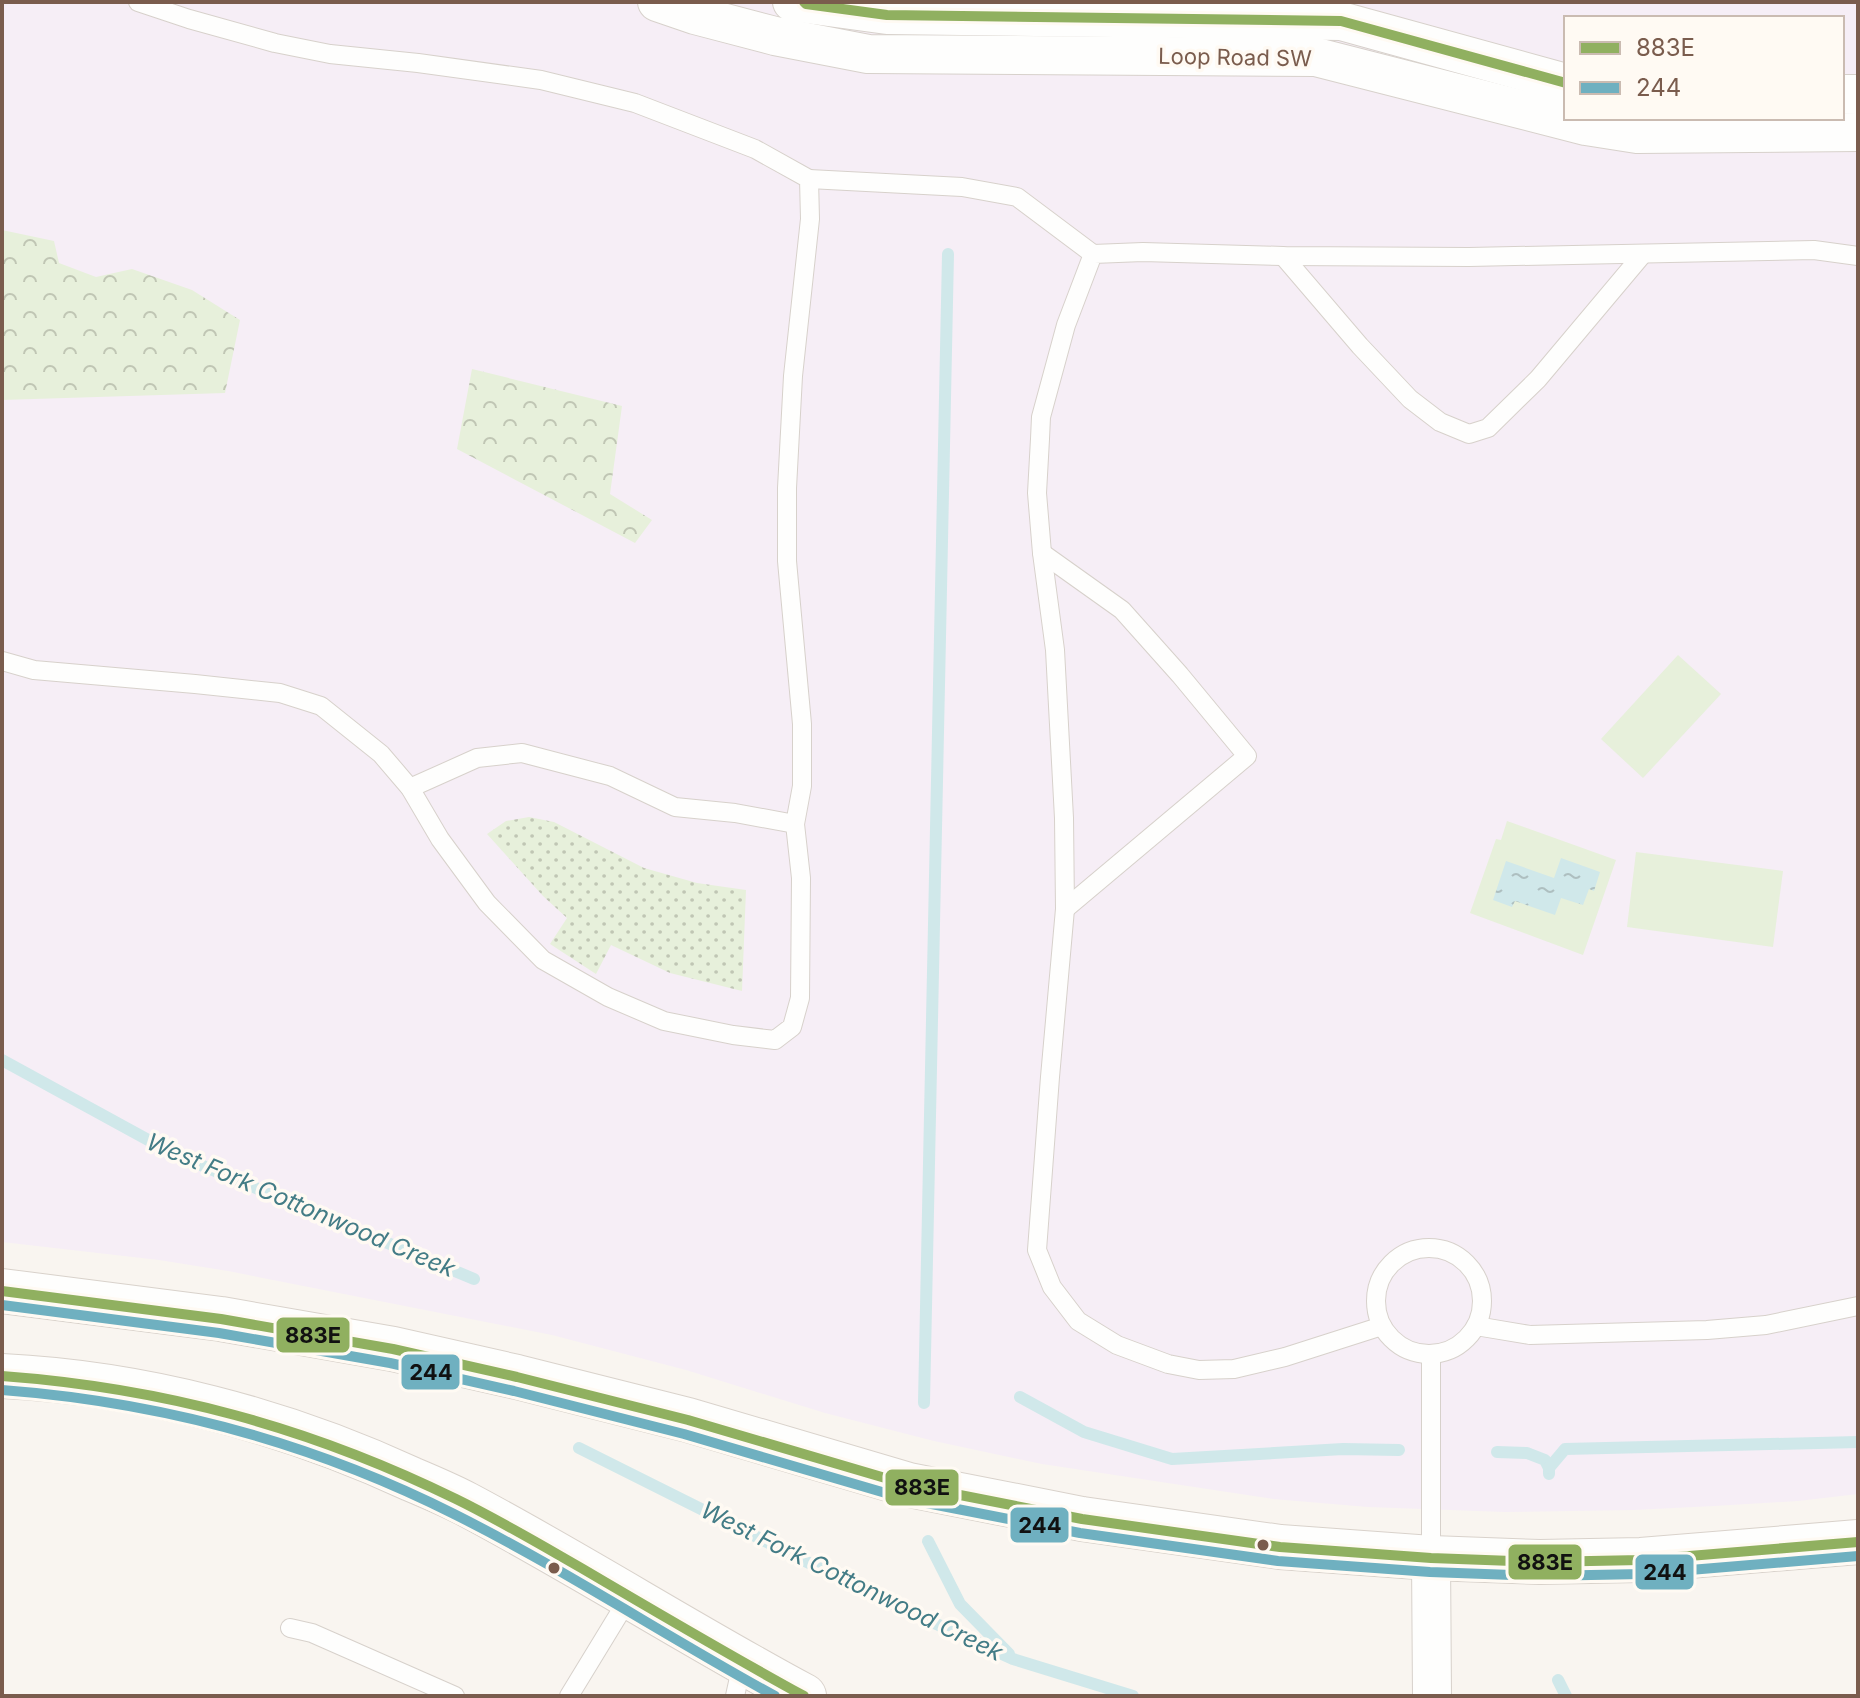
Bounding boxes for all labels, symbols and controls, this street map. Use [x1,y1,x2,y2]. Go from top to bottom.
legend [1564,16,1844,120]
text: 883E [1636,33,1695,62]
street label: Loop Road SW [1158,43,1312,71]
text: 244 [1636,73,1681,102]
water label: West Fork Cottonwood Creek [142,1127,460,1284]
line badge: 883E [275,1316,351,1354]
text: 883E [285,1322,341,1348]
line badge: 244 [400,1353,461,1391]
text: 244 [409,1359,453,1385]
line badge: 883E [884,1468,960,1507]
text: 883E [894,1474,950,1500]
water label: West Fork Cottonwood Creek [696,1495,1008,1667]
line badge: 244 [1009,1506,1070,1544]
text: 244 [1018,1512,1062,1538]
unlabelled marker [1255,1537,1271,1553]
line badge: 883E [1507,1543,1583,1581]
text: 883E [1517,1549,1573,1575]
line badge: 244 [1634,1553,1695,1591]
text: 244 [1643,1559,1687,1585]
unlabelled marker [546,1560,562,1576]

